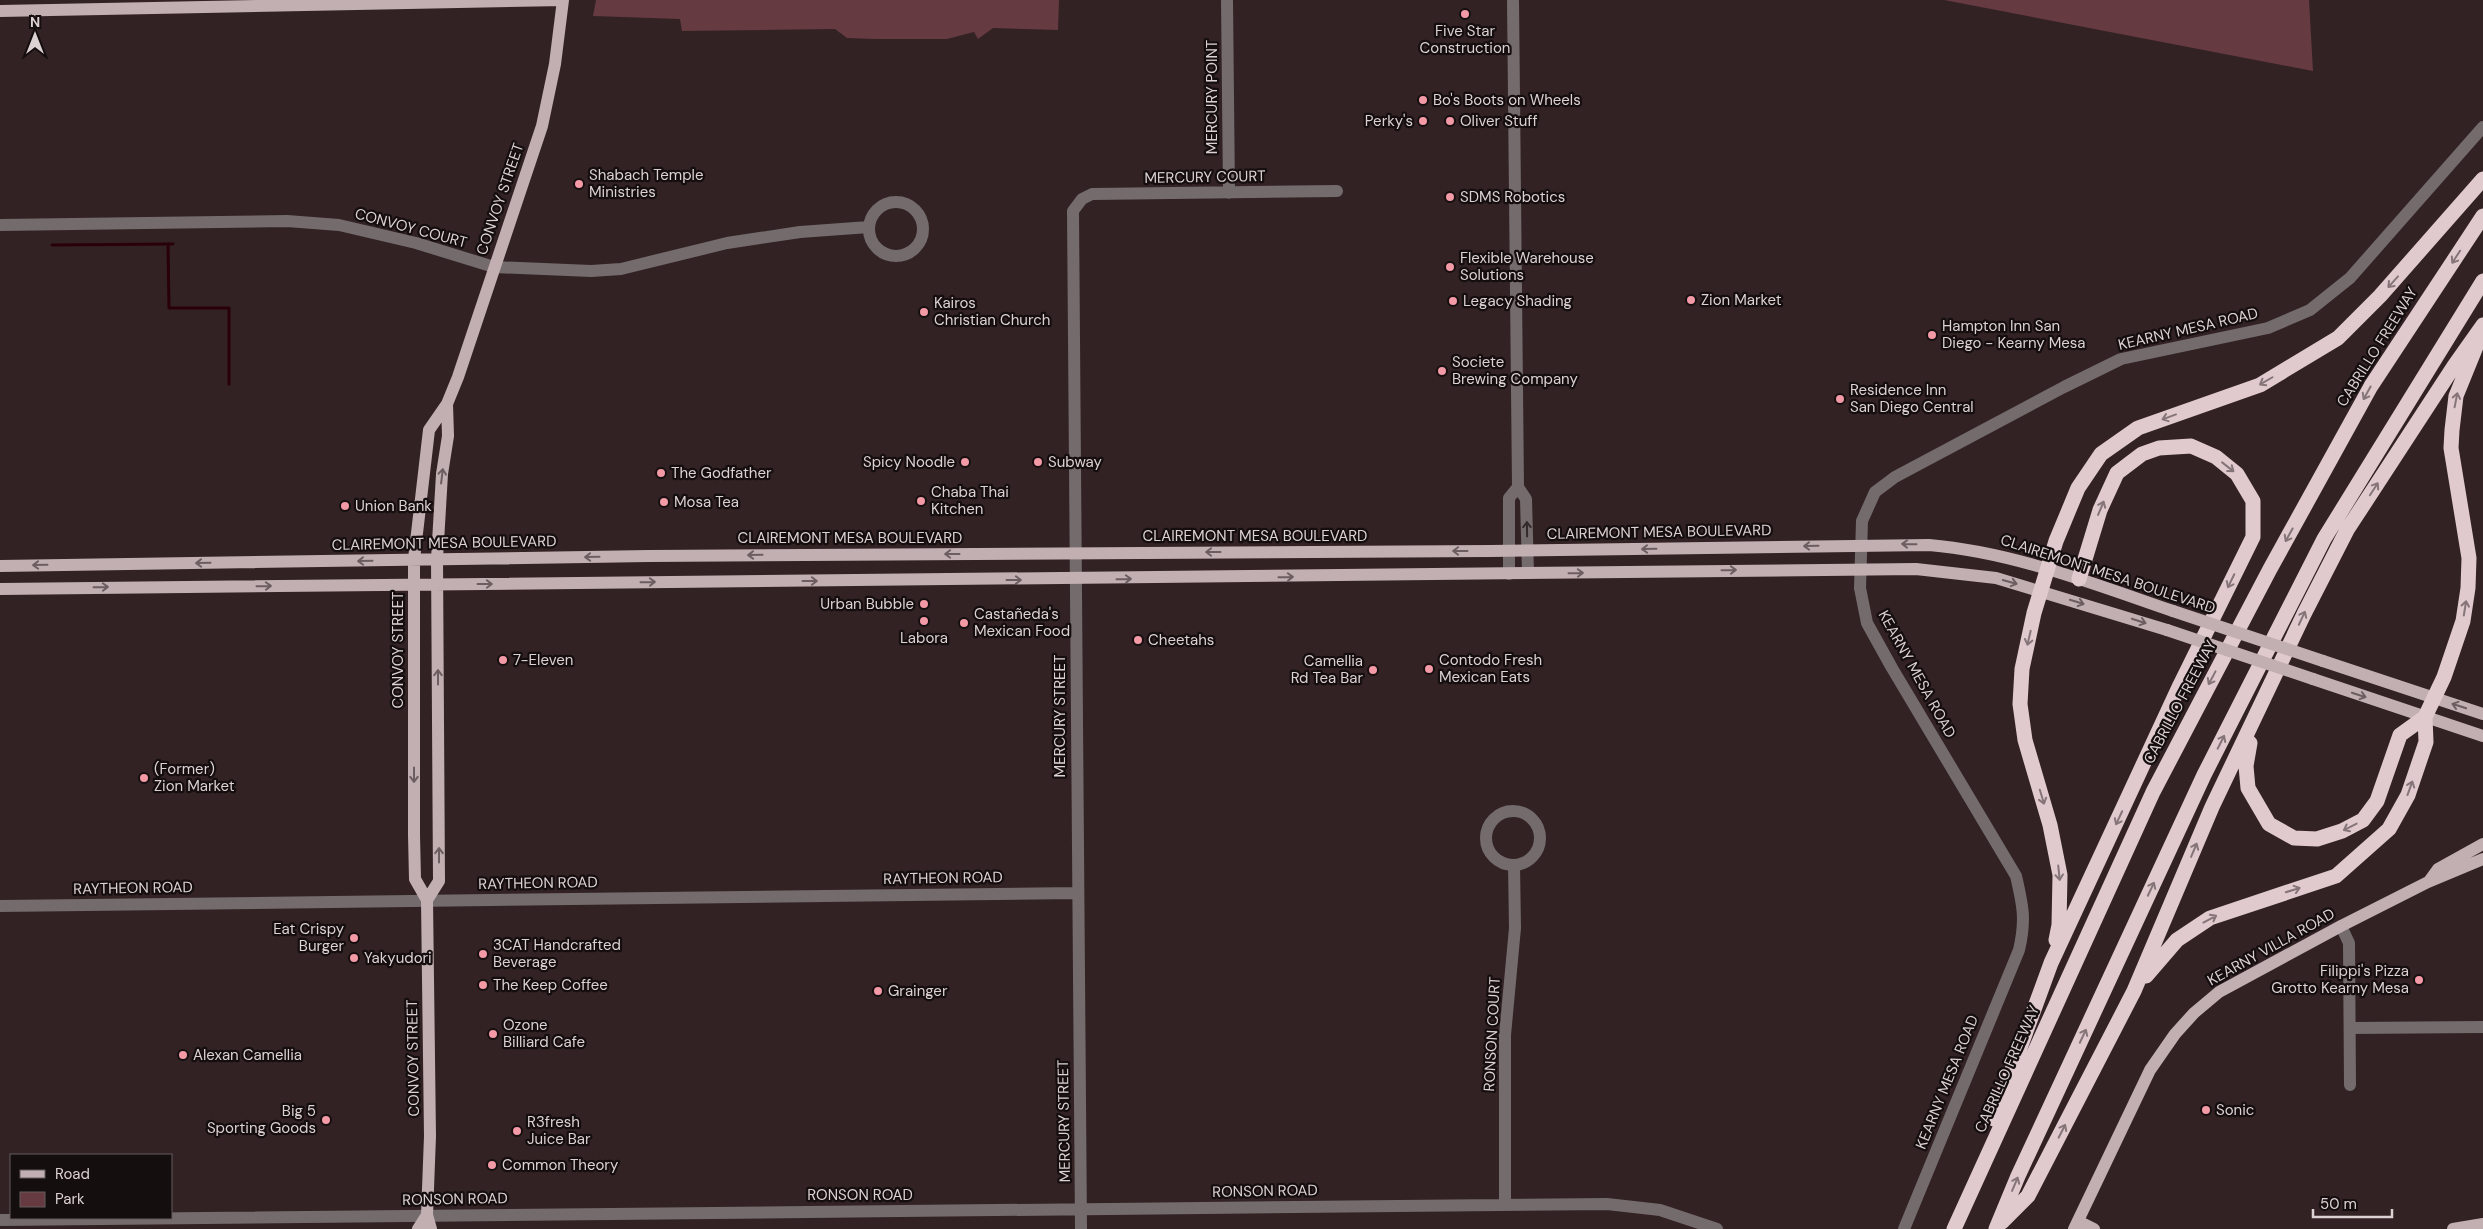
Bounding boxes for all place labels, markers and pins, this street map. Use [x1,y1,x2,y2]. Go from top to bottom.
marker: Five Star Construction [1459,8,1471,20]
place label: Five Star Construction [1420,21,1510,58]
place label: Bo's Boots on Wheels [1433,90,1581,110]
marker: Bo's Boots on Wheels [1417,94,1429,106]
place label: Perky's [1365,111,1413,131]
place label: Oliver Stuff [1460,111,1538,131]
marker: Perky's [1417,115,1429,127]
marker: Oliver Stuff [1444,115,1456,127]
place label: Shabach Temple Ministries [589,165,703,202]
marker: Shabach Temple Ministries [573,178,585,190]
place label: SDMS Robotics [1460,187,1565,207]
marker: SDMS Robotics [1444,191,1456,203]
place label: Flexible Warehouse Solutions [1460,248,1594,285]
marker: Flexible Warehouse Solutions [1444,261,1456,273]
place label: Zion Market [1701,290,1782,310]
place label: Legacy Shading [1463,291,1572,311]
place label: Kairos Christian Church [934,293,1050,330]
marker: Zion Market [1685,294,1697,306]
marker: Legacy Shading [1447,295,1459,307]
marker: Kairos Christian Church [918,306,930,318]
place label: Hampton Inn San Diego - Kearny Mesa [1942,316,2086,353]
marker: Hampton Inn San Diego - Kearny Mesa [1926,329,1938,341]
place label: Societe Brewing Company [1452,352,1578,389]
marker: Societe Brewing Company [1436,365,1448,377]
place label: Residence Inn San Diego Central [1850,380,1974,417]
marker: Residence Inn San Diego Central [1834,393,1846,405]
place label: Spicy Noodle [863,452,955,472]
place label: Subway [1048,452,1103,472]
marker: Spicy Noodle [959,456,971,468]
marker: Subway [1032,456,1044,468]
place label: The Godfather [671,463,772,483]
marker: The Godfather [655,467,667,479]
place label: Chaba Thai Kitchen [931,482,1009,519]
place label: Mosa Tea [674,492,739,512]
marker: Chaba Thai Kitchen [915,495,927,507]
place label: Union Bank [355,496,432,516]
marker: Mosa Tea [658,496,670,508]
marker: Union Bank [339,500,351,512]
place label: Urban Bubble [820,594,914,614]
marker: Urban Bubble [918,598,930,610]
place label: Castañeda's Mexican Food [974,604,1070,641]
marker: Labora [918,615,930,627]
marker: Castañeda's Mexican Food [958,617,970,629]
place label: Labora [900,628,948,648]
place label: Cheetahs [1148,630,1214,650]
marker: Cheetahs [1132,634,1144,646]
place label: 7-Eleven [513,650,573,670]
place label: Contodo Fresh Mexican Eats [1439,650,1542,687]
place label: Camellia Rd Tea Bar [1291,651,1363,688]
marker: 7-Eleven [497,654,509,666]
marker: Contodo Fresh Mexican Eats [1423,663,1435,675]
marker: Camellia Rd Tea Bar [1367,664,1379,676]
place label: (Former) Zion Market [154,759,235,796]
marker: (Former) Zion Market [138,772,150,784]
place label: Eat Crispy Burger [273,919,345,956]
marker: Eat Crispy Burger [348,932,360,944]
place label: 3CAT Handcrafted Beverage [493,935,621,972]
place label: Yakyudori [364,948,432,968]
marker: 3CAT Handcrafted Beverage [477,948,489,960]
marker: Yakyudori [348,952,360,964]
place label: Filippi's Pizza Grotto Kearny Mesa [2271,961,2409,998]
marker: Filippi's Pizza Grotto Kearny Mesa [2413,974,2425,986]
place label: The Keep Coffee [493,975,608,995]
marker: The Keep Coffee [477,979,489,991]
place label: Grainger [888,981,948,1001]
marker: Grainger [872,985,884,997]
place label: Ozone Billiard Cafe [503,1015,585,1052]
marker: Ozone Billiard Cafe [487,1028,499,1040]
place label: Alexan Camellia [193,1045,302,1065]
marker: Alexan Camellia [177,1049,189,1061]
place label: Sonic [2216,1100,2254,1120]
place label: Big 5 Sporting Goods [207,1101,316,1138]
marker: Sonic [2200,1104,2212,1116]
place label: R3fresh Juice Bar [527,1112,591,1149]
marker: Big 5 Sporting Goods [320,1114,332,1126]
marker: R3fresh Juice Bar [511,1125,523,1137]
place label: Common Theory [502,1155,619,1175]
marker: Common Theory [486,1159,498,1171]

